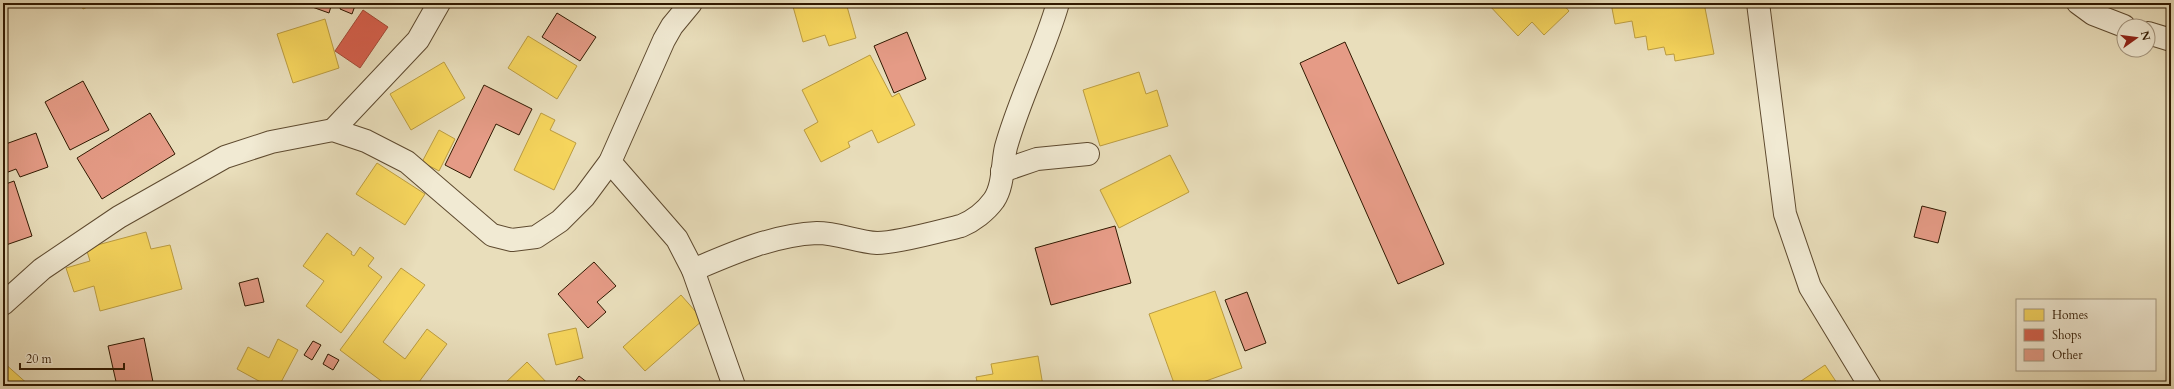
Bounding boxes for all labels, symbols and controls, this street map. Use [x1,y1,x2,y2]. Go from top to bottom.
north arrow [2116,18,2156,58]
text: N [2137,29,2154,43]
legend [2016,299,2156,371]
text: Homes [2052,307,2088,323]
text: Shops [2052,327,2081,343]
scale bar [20,345,124,371]
text: Other [2052,347,2083,363]
text: 20 m [26,351,53,367]

